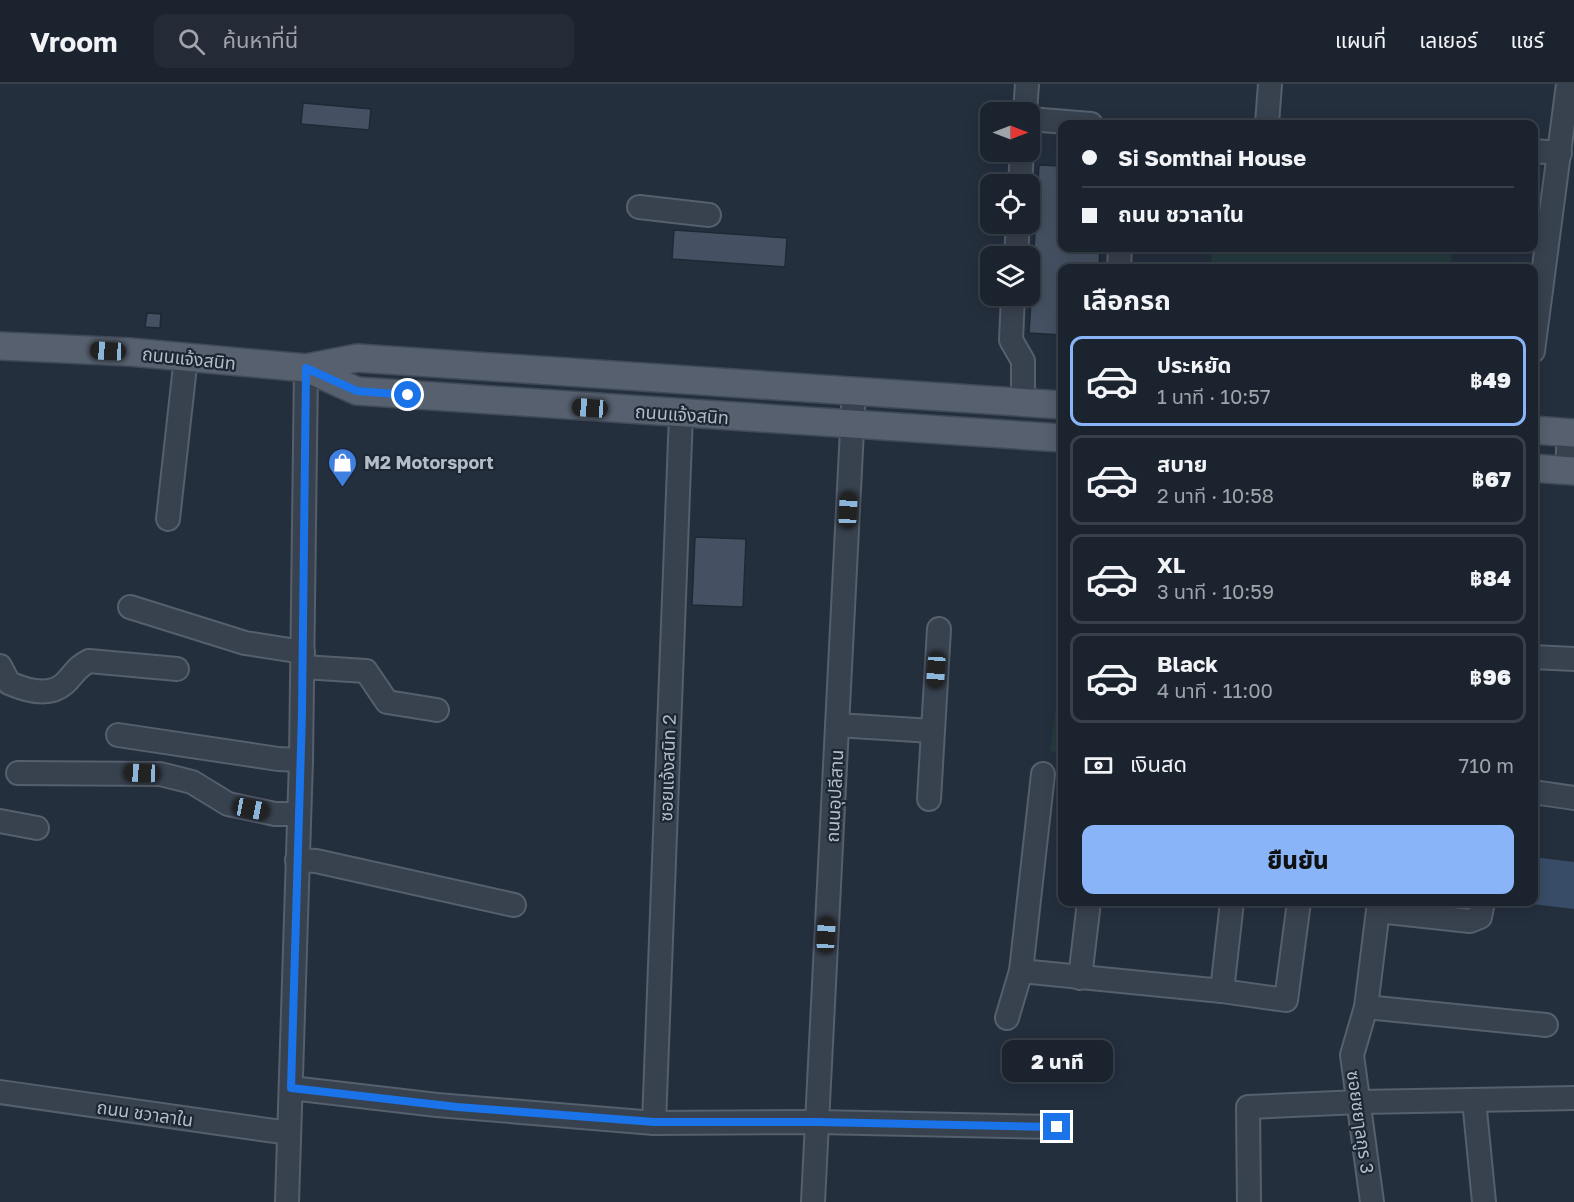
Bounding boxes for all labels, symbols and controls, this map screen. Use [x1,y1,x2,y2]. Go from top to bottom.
search box [154,14,574,68]
text: Vroom [30,25,118,58]
icon: search [175,25,208,58]
text: ค้นหาที่นี่ [223,26,298,53]
text: แผนที่ [1335,27,1386,53]
text: เลเยอร์ [1419,27,1478,53]
text: แชร์ [1511,27,1544,53]
north arrow [980,102,1040,162]
map controls [980,102,1040,306]
text: Si Somthai House [1118,144,1306,171]
button: locate [980,174,1040,234]
text: ถนน ชวาลาใน [1118,200,1244,227]
button: layers [980,246,1040,306]
text: เลือกรถ [1082,284,1171,316]
car [90,341,126,361]
street label: ถนนแจ้งสนิท [141,342,237,374]
text: ประหยัด [1157,351,1232,378]
icon: car [1085,354,1139,408]
text: ฿49 [1470,366,1511,393]
route start [394,381,421,408]
text: 1 นาที · 10:57 [1157,384,1271,408]
car [571,398,609,418]
street label: ถนนแจ้งสนิท [634,400,730,428]
shop icon: M2 Motorsport [327,446,359,488]
text: สบาย [1157,450,1207,477]
place label: M2 Motorsport [364,451,494,473]
icon: car [1085,453,1139,507]
text: ฿67 [1472,465,1511,492]
text: 2 นาที · 10:58 [1157,483,1274,507]
car [838,492,858,528]
text: XL [1157,551,1185,578]
icon: car [1085,552,1139,606]
text: ฿84 [1470,564,1511,591]
text: 3 นาที · 10:59 [1157,579,1274,603]
text: Black [1157,650,1218,677]
car [926,651,946,689]
icon: car [1085,651,1139,705]
text: ฿96 [1470,663,1511,690]
text: 4 นาที · 11:00 [1157,678,1273,702]
street label: ซอยแจ้งสนิท 2 [654,714,680,822]
street label: ถนนอุปลีสาน [821,749,848,843]
icon: cash [1082,749,1115,782]
text: เงินสด [1130,750,1187,777]
text: 710 m [1459,753,1514,777]
car [124,763,160,783]
car [232,797,270,821]
button: ยืนยัน [1082,825,1514,894]
car [816,917,836,953]
callout: 2 นาที [1002,1040,1112,1082]
text: 2 นาที [1031,1049,1084,1073]
street label: ซอยซยๅลกูร 3 [1341,1069,1379,1175]
street label: ถนน ชวาลาใน [95,1095,195,1131]
route end [1043,1113,1070,1140]

